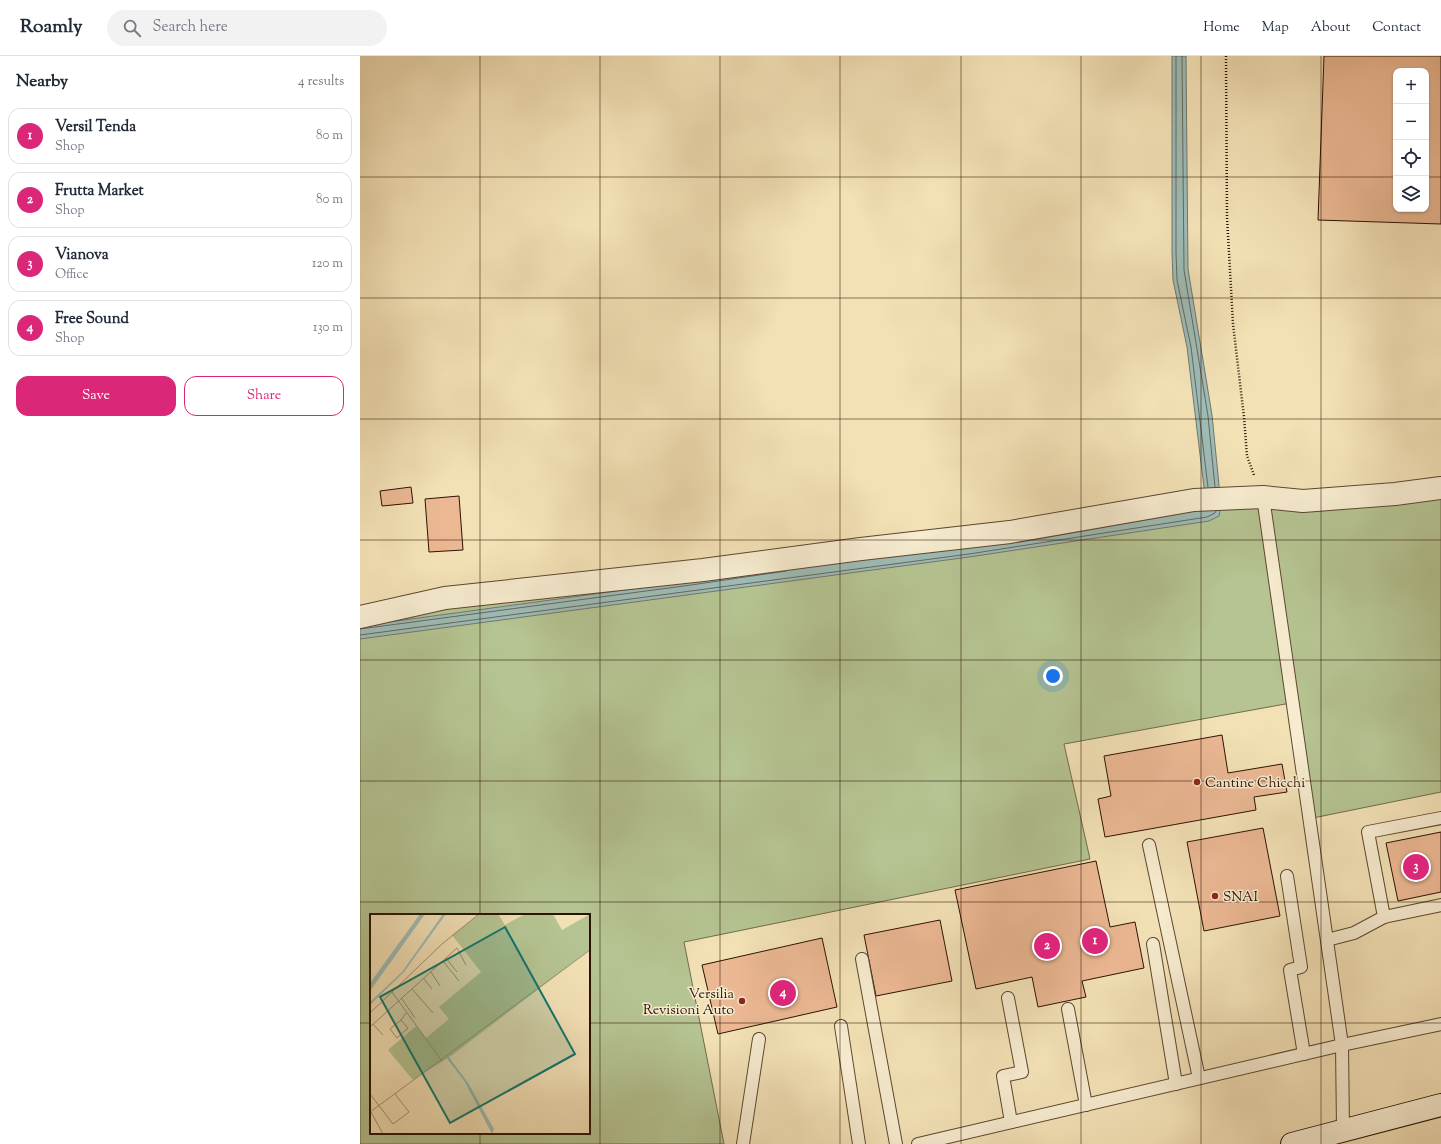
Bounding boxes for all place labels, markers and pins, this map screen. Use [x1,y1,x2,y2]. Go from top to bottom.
place label: Cantine Chicchi [1205,774,1305,794]
marker: Cantine Chicchi [1192,777,1202,787]
pin: 3 [1403,852,1429,882]
place label: SNAI [1223,888,1258,908]
marker: SNAI [1210,891,1220,901]
pin: 1 [1082,926,1108,956]
pin: 2 [1034,931,1060,961]
pin: 4 [770,978,796,1008]
place label: Versilia Revisioni Auto [643,985,735,1021]
marker: Versilia Revisioni Auto [737,996,747,1006]

